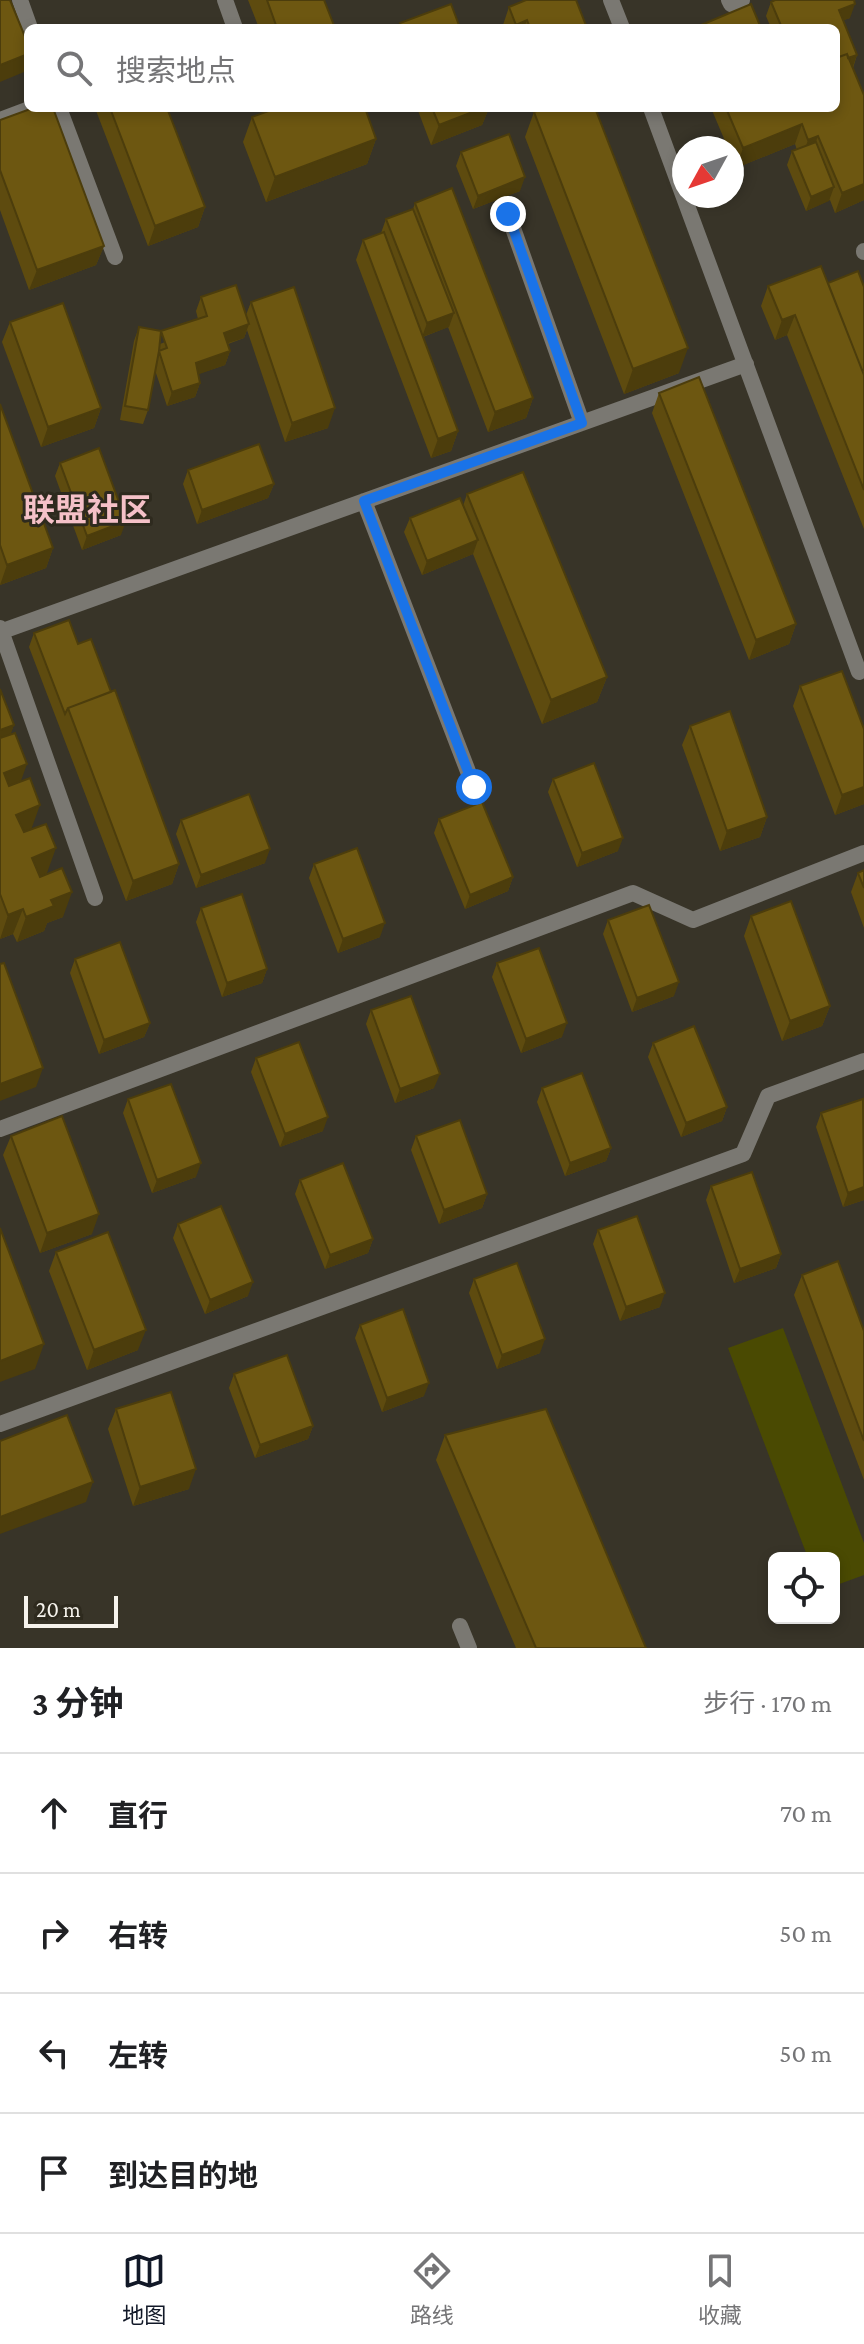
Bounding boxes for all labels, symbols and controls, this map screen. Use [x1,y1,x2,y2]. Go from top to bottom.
search box [24,24,840,112]
icon: search [52,46,96,90]
text: 搜索地点 [116,54,236,87]
north arrow [672,136,744,208]
route end [490,196,526,232]
district label: 联盟社区 [23,492,151,528]
route start [456,769,492,805]
map controls [768,1552,840,1624]
button: locate [768,1552,840,1624]
scale bar [24,1592,118,1628]
text: 20 m [36,1597,81,1622]
text: 3 分钟 [32,1685,123,1722]
text: 步行 · 170 m [703,1689,832,1718]
icon: ahead [32,1791,76,1835]
text: 直行 [108,1799,168,1832]
text: 70 m [780,1799,832,1828]
icon: right [32,1911,76,1955]
text: 右转 [108,1919,168,1952]
text: 50 m [779,1919,832,1948]
icon: left [32,2031,76,2075]
text: 左转 [108,2039,168,2072]
text: 50 m [779,2039,832,2068]
icon: arrive [32,2151,76,2195]
text: 到达目的地 [108,2159,258,2192]
tab: 地图 [122,2249,166,2329]
tab: 路线 [410,2249,454,2329]
tab: 收藏 [698,2249,742,2329]

